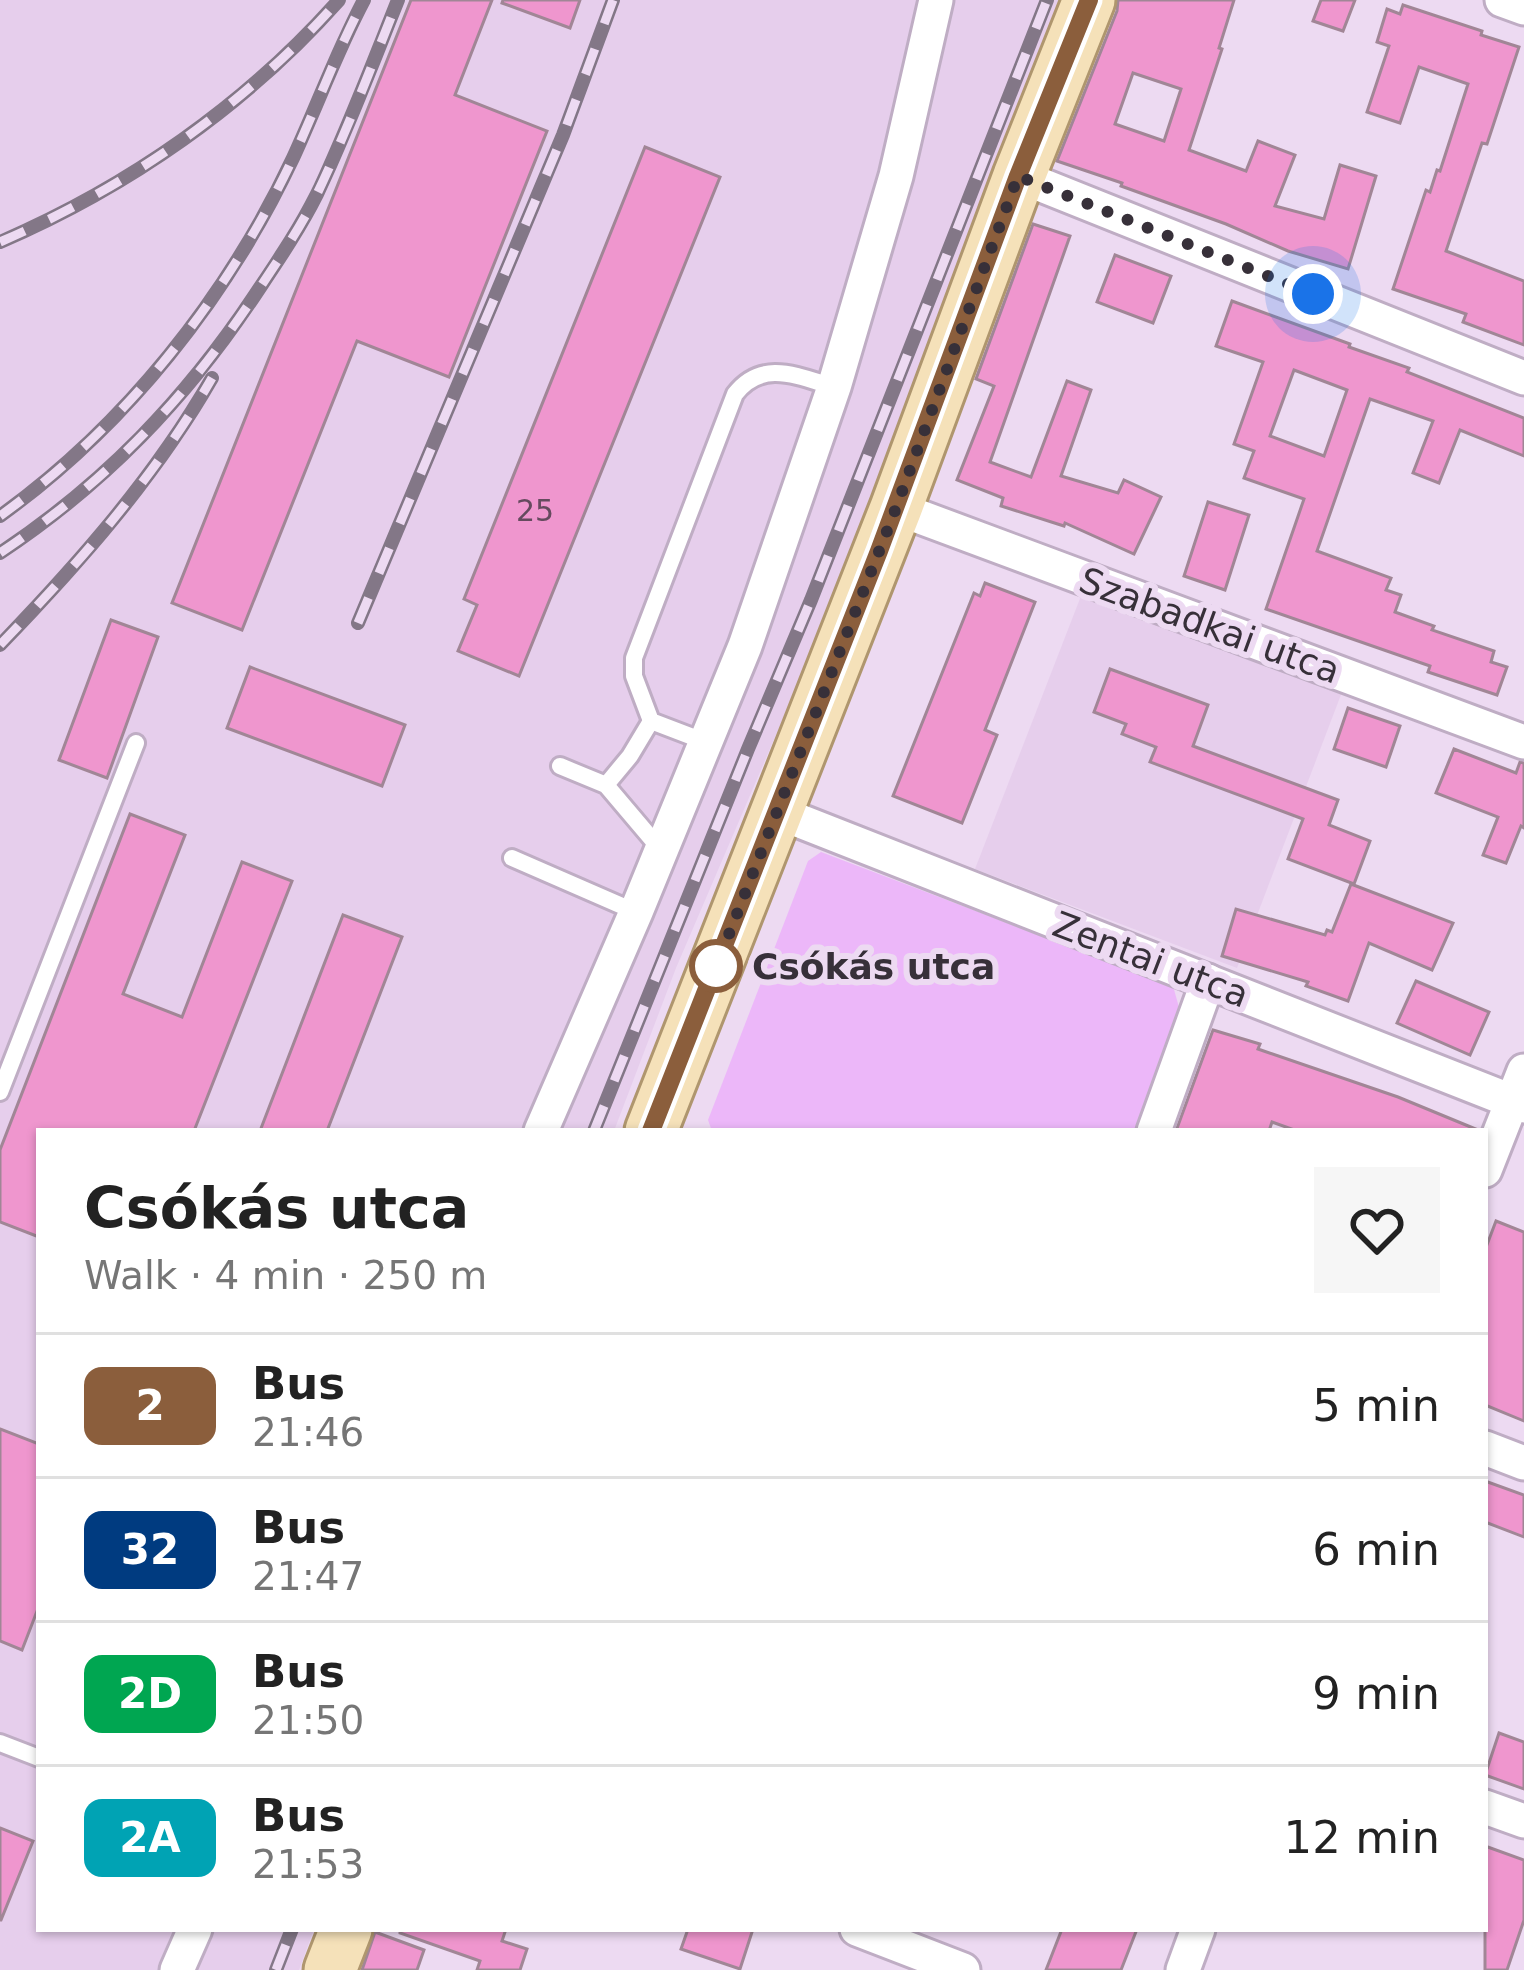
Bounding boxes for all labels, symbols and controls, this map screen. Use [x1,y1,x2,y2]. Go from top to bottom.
your location [1283,264,1343,324]
house number: 25 [516,493,554,528]
street label: Szabadkai utca [1074,559,1346,692]
street label: Zentai utca [1047,903,1254,1016]
marker: Csókás utca [691,941,741,991]
place label: Csókás utca [752,946,995,987]
button: heart [1314,1167,1440,1293]
text: Csókás utca [84,1175,469,1241]
text: Walk · 4 min · 250 m [84,1253,487,1298]
text: Bus [252,1357,345,1410]
text: 5 min [1312,1379,1440,1432]
text: 2 [135,1381,165,1430]
text: 21:46 [252,1410,364,1455]
text: Bus [252,1501,345,1554]
text: 6 min [1312,1523,1440,1576]
text: 32 [121,1525,179,1574]
text: 21:47 [252,1554,364,1599]
text: Bus [252,1645,345,1698]
text: 9 min [1312,1667,1440,1720]
text: 2D [118,1669,182,1718]
text: 21:50 [252,1698,364,1743]
text: Bus [252,1789,345,1842]
text: 12 min [1284,1811,1440,1864]
text: 2A [119,1813,181,1862]
text: 21:53 [252,1842,364,1887]

